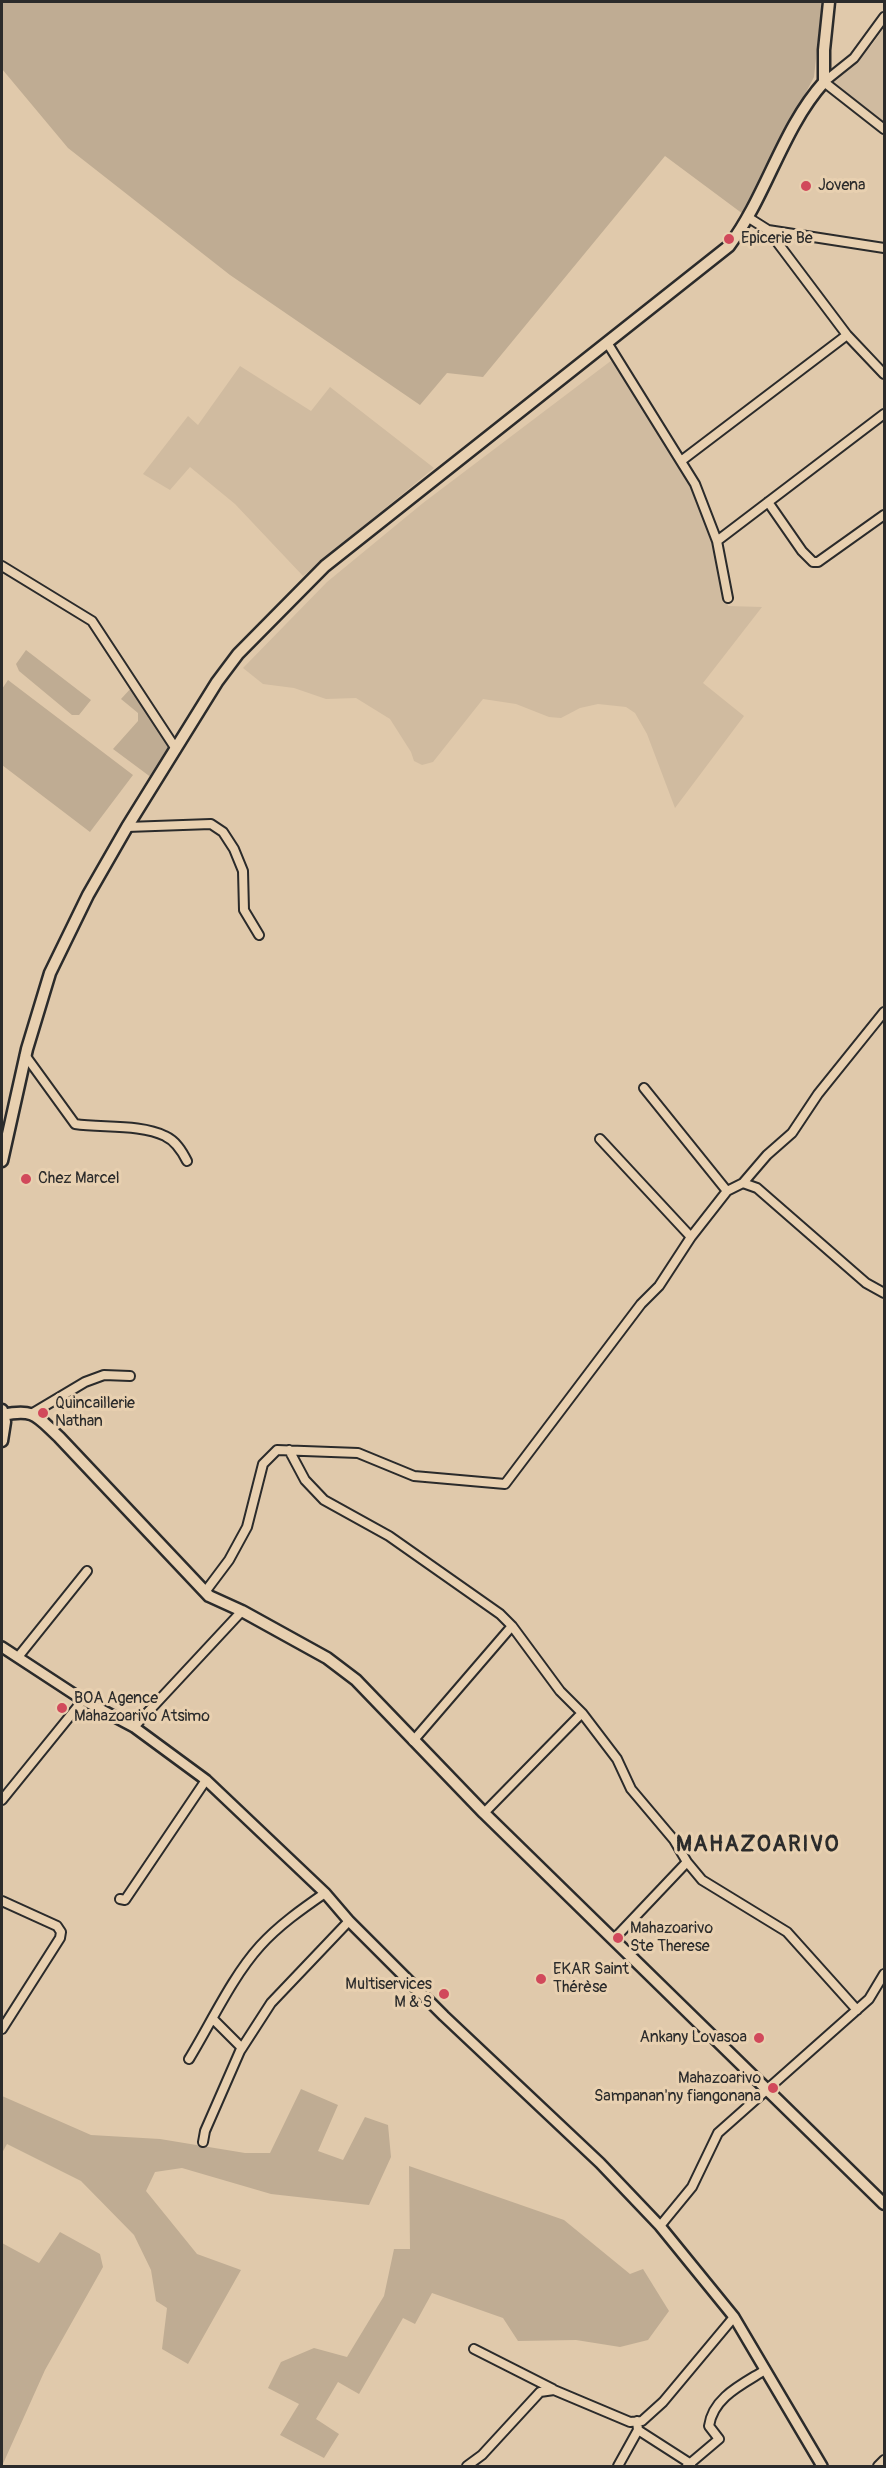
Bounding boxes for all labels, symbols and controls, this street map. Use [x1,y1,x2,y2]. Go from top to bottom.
place label: Jovena [818,176,866,196]
marker: Jovena [799,179,813,193]
place label: Epicerie Be [741,229,813,249]
marker: Epicerie Be [722,232,736,246]
place label: Chez Marcel [38,1169,120,1189]
marker: Chez Marcel [19,1172,33,1186]
place label: Quincaillerie Nathan [55,1394,135,1432]
marker: Quincaillerie Nathan [36,1406,50,1420]
place label: BOA Agence Mahazoarivo Atsimo [74,1689,210,1727]
marker: BOA Agence Mahazoarivo Atsimo [55,1701,69,1715]
district label: MAHAZOARIVO [676,1832,840,1858]
place label: Mahazoarivo Ste Therese [630,1919,713,1957]
marker: Mahazoarivo Ste Therese [611,1931,625,1945]
place label: EKAR Saint Thérèse [553,1960,629,1998]
marker: EKAR Saint Thérèse [534,1972,548,1986]
place label: Multiservices M & S [345,1975,432,2013]
marker: Multiservices M & S [437,1987,451,2001]
place label: Ankany Lovasoa [639,2028,747,2048]
marker: Ankany Lovasoa [752,2031,766,2045]
place label: Mahazoarivo Sampanan'ny fiangonana [594,2069,761,2107]
marker: Mahazoarivo Sampanan'ny fiangonana [766,2081,780,2095]

